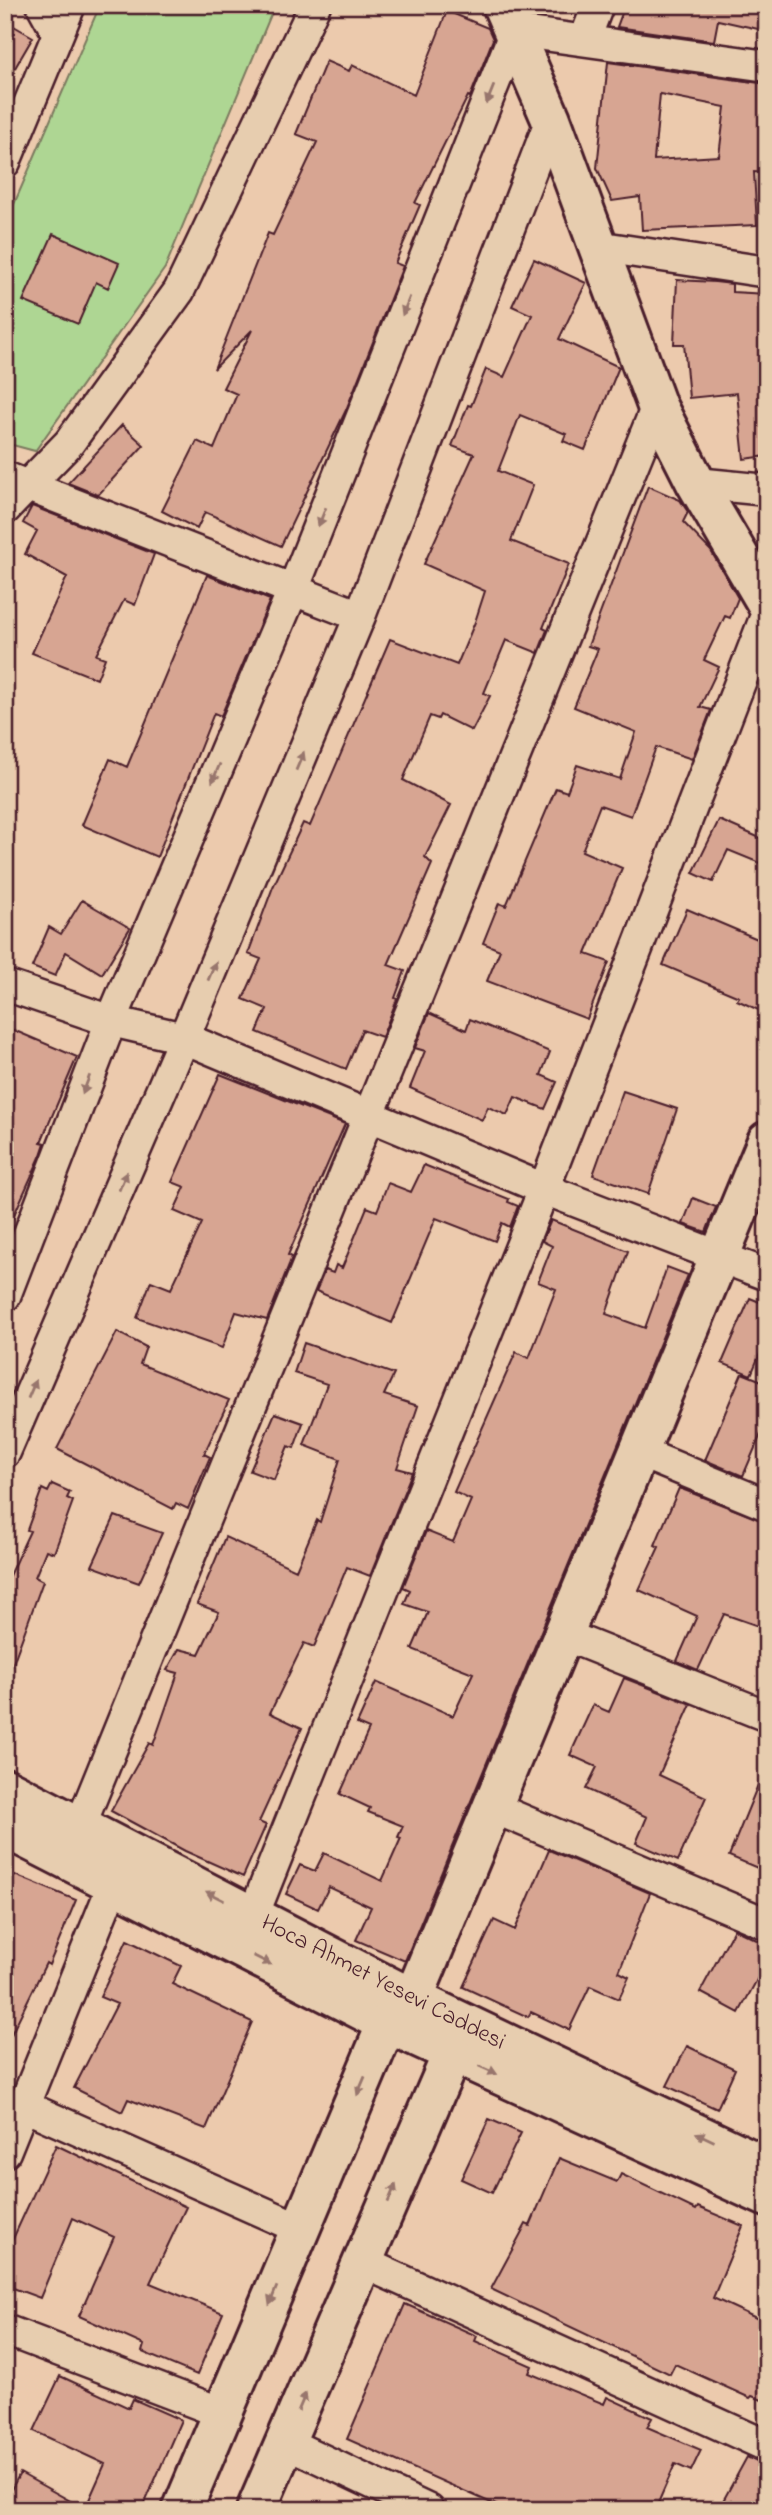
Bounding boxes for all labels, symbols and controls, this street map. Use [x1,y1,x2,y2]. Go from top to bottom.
one-way arrow [485,84,496,105]
one-way arrow [401,296,412,317]
one-way arrow [316,507,327,528]
one-way arrow [294,751,305,772]
one-way arrow [210,762,221,783]
one-way arrow [207,961,218,982]
one-way arrow [80,1074,91,1095]
one-way arrow [117,1170,128,1191]
one-way arrow [27,1379,38,1400]
one-way arrow [205,1891,225,1902]
street label: Hoca Ahmet Yesevi Caddesi [254,1906,511,2060]
one-way arrow [252,1954,272,1965]
one-way arrow [478,2064,498,2076]
one-way arrow [355,2075,366,2096]
one-way arrow [695,2132,715,2143]
one-way arrow [386,2183,398,2203]
one-way arrow [268,2285,279,2306]
one-way arrow [296,2392,308,2412]

